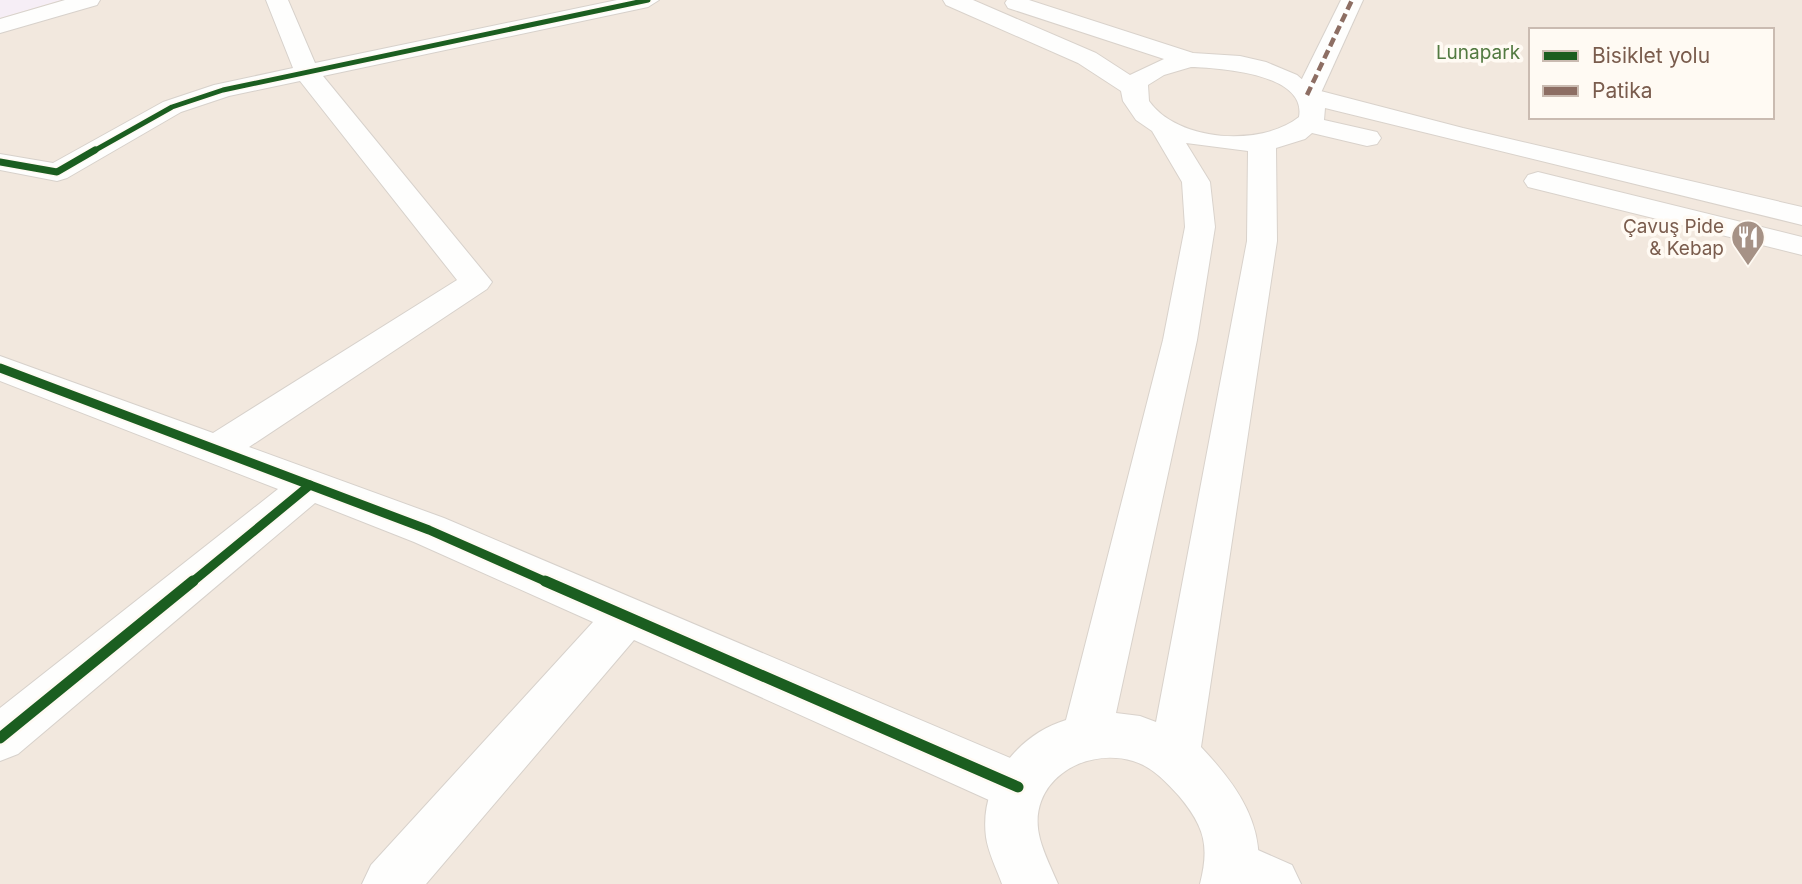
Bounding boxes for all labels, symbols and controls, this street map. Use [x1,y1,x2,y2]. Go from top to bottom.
legend [1529,28,1774,119]
park label: Lunapark [1436,41,1521,64]
text: Bisiklet yolu [1592,43,1710,68]
text: Patika [1592,78,1652,103]
place label: Çavuş Pide & Kebap [1623,215,1724,260]
restaurant icon: Çavuş Pide & Kebap [1729,218,1767,267]

